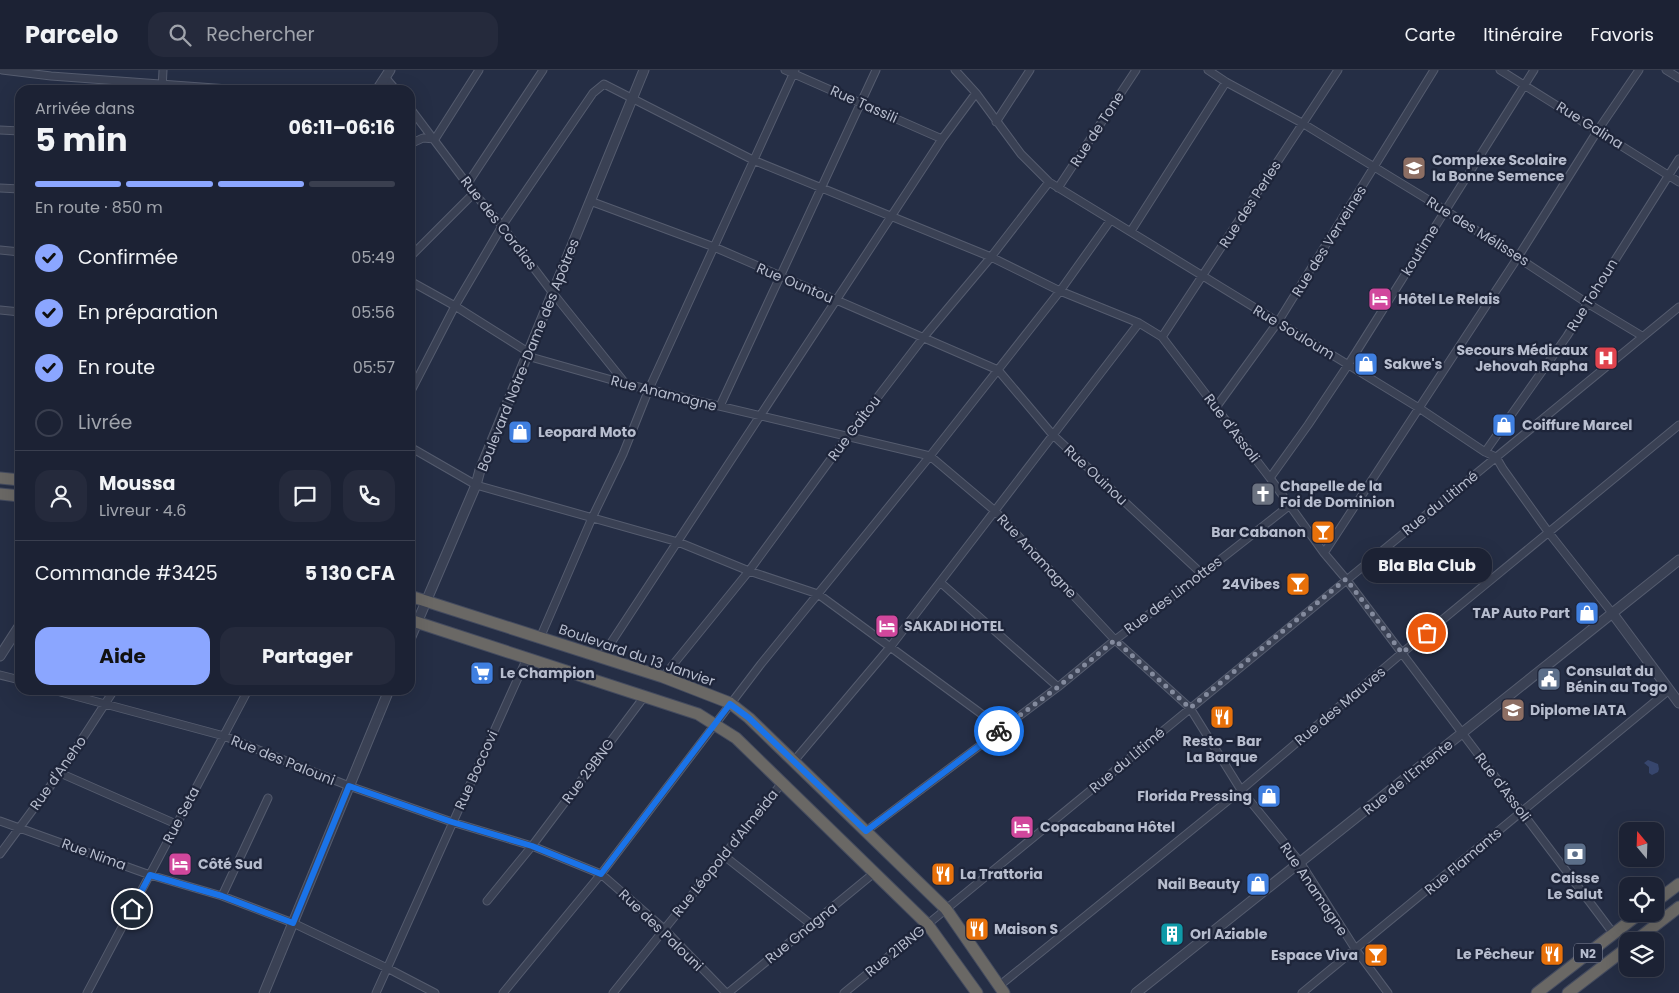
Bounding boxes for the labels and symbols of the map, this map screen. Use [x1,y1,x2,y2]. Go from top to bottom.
street label: Rue Tassili [827,80,901,128]
street label: Rue de Tone [1065,87,1129,170]
street label: Rue Galina [1553,96,1627,154]
place label: Complexe Scolaire la Bonne Semence [1432,150,1567,186]
school or university icon: Complexe Scolaire la Bonne Semence [1401,155,1427,181]
street label: Rue des Perles [1214,156,1286,252]
street label: Rue des Cordias [456,172,542,274]
street label: Rue des Verveines [1287,182,1371,300]
street label: Rue des Mélisses [1423,191,1533,271]
street label: koutime [1396,220,1444,279]
street label: Boulevard Notre-Dame des Apôtres [472,236,584,474]
street label: Rue Tohoun [1562,255,1622,335]
street label: Rue Ountou [753,258,837,308]
hotel icon: Hôtel Le Relais [1367,286,1393,312]
place label: Hôtel Le Relais [1398,289,1500,309]
street label: Rue Souloum [1250,300,1338,364]
place label: Secours Médicaux Jehovah Rapha [1456,340,1589,376]
hospital icon: Secours Médicaux Jehovah Rapha [1593,345,1619,371]
shop icon: Sakwe's [1353,351,1379,377]
place label: Sakwe's [1384,354,1443,374]
street label: Rue Anamagne [609,370,719,416]
street label: Rue d'Assoli [1199,389,1265,467]
street label: Rue GaÏtou [823,391,885,465]
shop icon: Coiffure Marcel [1491,412,1517,438]
place label: Coiffure Marcel [1522,415,1632,435]
shop icon: Leopard Moto [507,419,533,445]
place label: Leopard Moto [538,422,636,442]
street label: Rue Ouinou [1060,440,1132,510]
street label: Rue du Litimé [1397,466,1483,540]
place label: Chapelle de la Foi de Dominion [1280,476,1395,512]
church icon: Chapelle de la Foi de Dominion [1250,481,1276,507]
street label: Rue Anamagne [993,509,1082,603]
bar icon: Bar Cabanon [1310,519,1336,545]
place label: Bar Cabanon [1211,522,1306,542]
callout: Bla Bla Club [1362,548,1492,583]
street label: Rue des Limottes [1120,551,1226,639]
bar icon: 24Vibes [1285,571,1311,597]
place label: 24Vibes [1222,574,1280,594]
shop icon: TAP Auto Part [1574,600,1600,626]
place label: TAP Auto Part [1472,603,1570,623]
pin [1406,612,1448,654]
hotel icon: SAKADI HOTEL [874,613,900,639]
place label: SAKADI HOTEL [904,616,1004,636]
street label: Boulevard du 13 Janvier [556,619,718,691]
supermarket icon: Le Champion [469,660,495,686]
place label: Consulat du Bénin au Togo [1566,661,1667,697]
street label: Rue des Mauves [1290,662,1390,750]
place label: Le Champion [500,663,595,683]
public building icon: Consulat du Bénin au Togo [1536,666,1562,692]
school or university icon: Diplome IATA [1500,697,1526,723]
place label: Diplome IATA [1530,700,1627,720]
restaurant icon: Resto - Bar La Barque [1209,704,1235,730]
courier [974,706,1024,756]
street label: Rue du Litimé [1085,722,1169,798]
street label: Rue Boccovi [450,727,502,813]
street label: Rue des Palouni [228,730,338,790]
place label: Resto - Bar La Barque [1183,731,1261,767]
street label: Rue d'Aneho [25,732,91,814]
street label: Rue de l'Entente [1359,734,1457,819]
street label: Rue 29BNG [557,735,619,807]
street label: Rue d'Assoli [1470,748,1536,826]
street label: Rue Seta [158,783,204,847]
shop icon: Florida Pressing [1256,783,1282,809]
street label: Rue Léopold d'Almeida [667,785,783,921]
place label: Florida Pressing [1137,786,1252,806]
hotel icon: Copacabana Hôtel [1009,814,1035,840]
place label: Copacabana Hôtel [1040,817,1175,837]
north arrow [1619,822,1664,868]
street label: Rue Flamants [1420,823,1506,899]
street label: Rue Nima [59,833,129,875]
street label: Rue Anamagne [1275,838,1353,940]
bank icon: Caisse Le Salut [1562,841,1588,867]
hotel icon: Côté Sud [167,851,193,877]
place label: Côté Sud [198,854,262,874]
restaurant icon: La Trattoria [930,861,956,887]
place label: La Trattoria [960,864,1043,884]
place label: Caisse Le Salut [1547,868,1603,904]
shop icon: Nail Beauty [1245,871,1271,897]
place label: Nail Beauty [1157,874,1240,894]
street label: Rue des Palouni [614,884,708,976]
pin [111,888,153,930]
street label: Rue Gnagna [761,898,841,968]
restaurant icon: Maison S [964,916,990,942]
place label: Maison S [994,919,1059,939]
street label: Rue 21BNG [861,921,929,981]
building icon: Orl Aziable [1159,921,1185,947]
place label: Orl Aziable [1190,924,1268,944]
restaurant icon: Le Pêcheur [1539,941,1565,967]
bar icon: Espace Viva [1363,942,1389,968]
place label: Le Pêcheur [1456,944,1534,964]
road number: N2 [1574,944,1602,962]
place label: Espace Viva [1271,945,1358,965]

